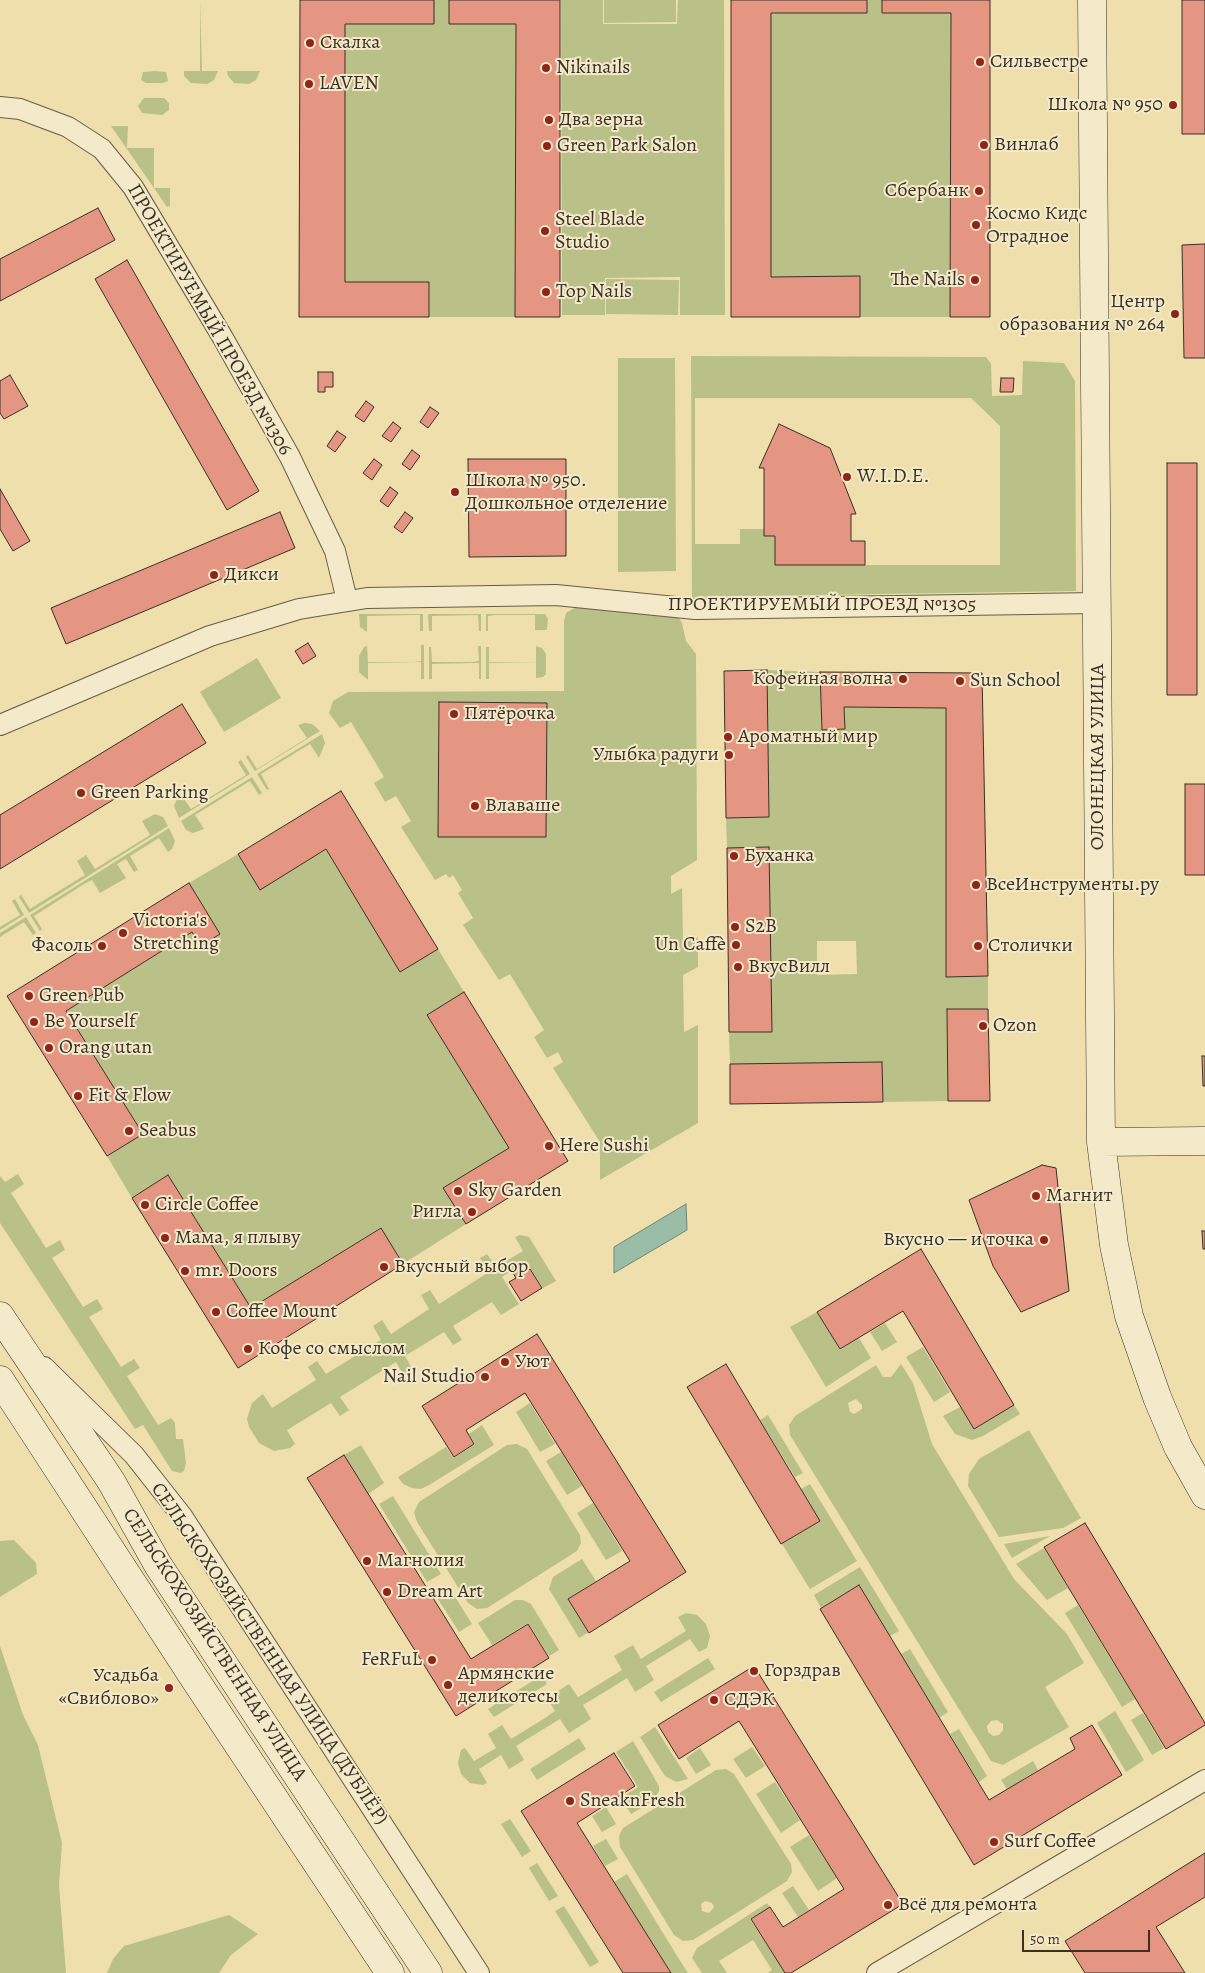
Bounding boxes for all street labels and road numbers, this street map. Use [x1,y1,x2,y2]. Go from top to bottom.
street label: ПРОЕКТИРУЕМЫЙ ПРОЕЗД №1306 [121,180,297,460]
street label: ПРОЕКТИРУЕМЫЙ ПРОЕЗД №1305 [668,593,976,617]
street label: ОЛОНЕЦКАЯ УЛИЦА [1086,664,1110,850]
street label: СЕЛЬСКОХОЗЯЙСТВЕННАЯ УЛИЦА (ДУБЛЁР) [145,1478,393,1830]
street label: СЕЛЬСКОХОЗЯЙСТВЕННАЯ УЛИЦА [117,1504,311,1786]

